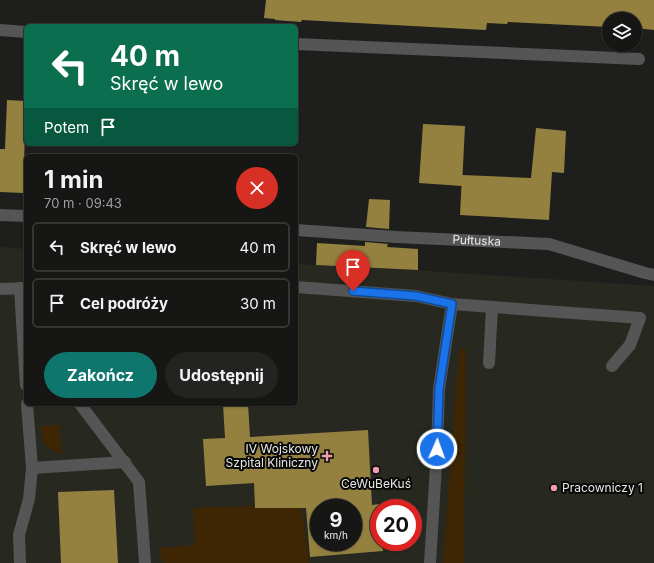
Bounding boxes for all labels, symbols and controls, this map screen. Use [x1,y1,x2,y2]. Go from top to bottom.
map controls [602,12,642,52]
button: layers [602,12,642,52]
text: 40 m [110,39,180,73]
icon: left [44,40,96,92]
text: Skręć w lewo [110,73,223,94]
icon: arrive [97,116,119,138]
text: Potem [44,118,89,137]
text: 1 min [44,165,103,194]
button: close [236,167,278,209]
text: 70 m · 09:43 [44,195,122,211]
street label: Pułtuska [452,232,501,249]
icon: left [46,236,68,258]
text: Skręć w lewo [80,238,176,257]
text: 40 m [239,238,276,257]
pin [336,250,370,291]
icon: arrive [342,256,364,278]
icon: arrive [46,292,68,314]
text: Cel podróży [80,294,168,313]
text: 30 m [240,294,276,313]
button: Zakończ [44,352,157,398]
button: Udostępnij [165,352,278,398]
position arrow [416,428,458,470]
place label: IV Wojskowy Szpital Kliniczny [226,441,318,470]
marker: IV Wojskowy Szpital Kliniczny [321,450,333,462]
marker: CeWuBeKuś [371,465,381,475]
place label: CeWuBeKuś [341,476,411,491]
place label: Pracowniczy 1 [562,480,643,495]
marker: Pracowniczy 1 [549,483,559,493]
speed limit sign: 20 [370,499,422,551]
text: 9 [329,508,342,532]
text: km/h [324,529,348,541]

